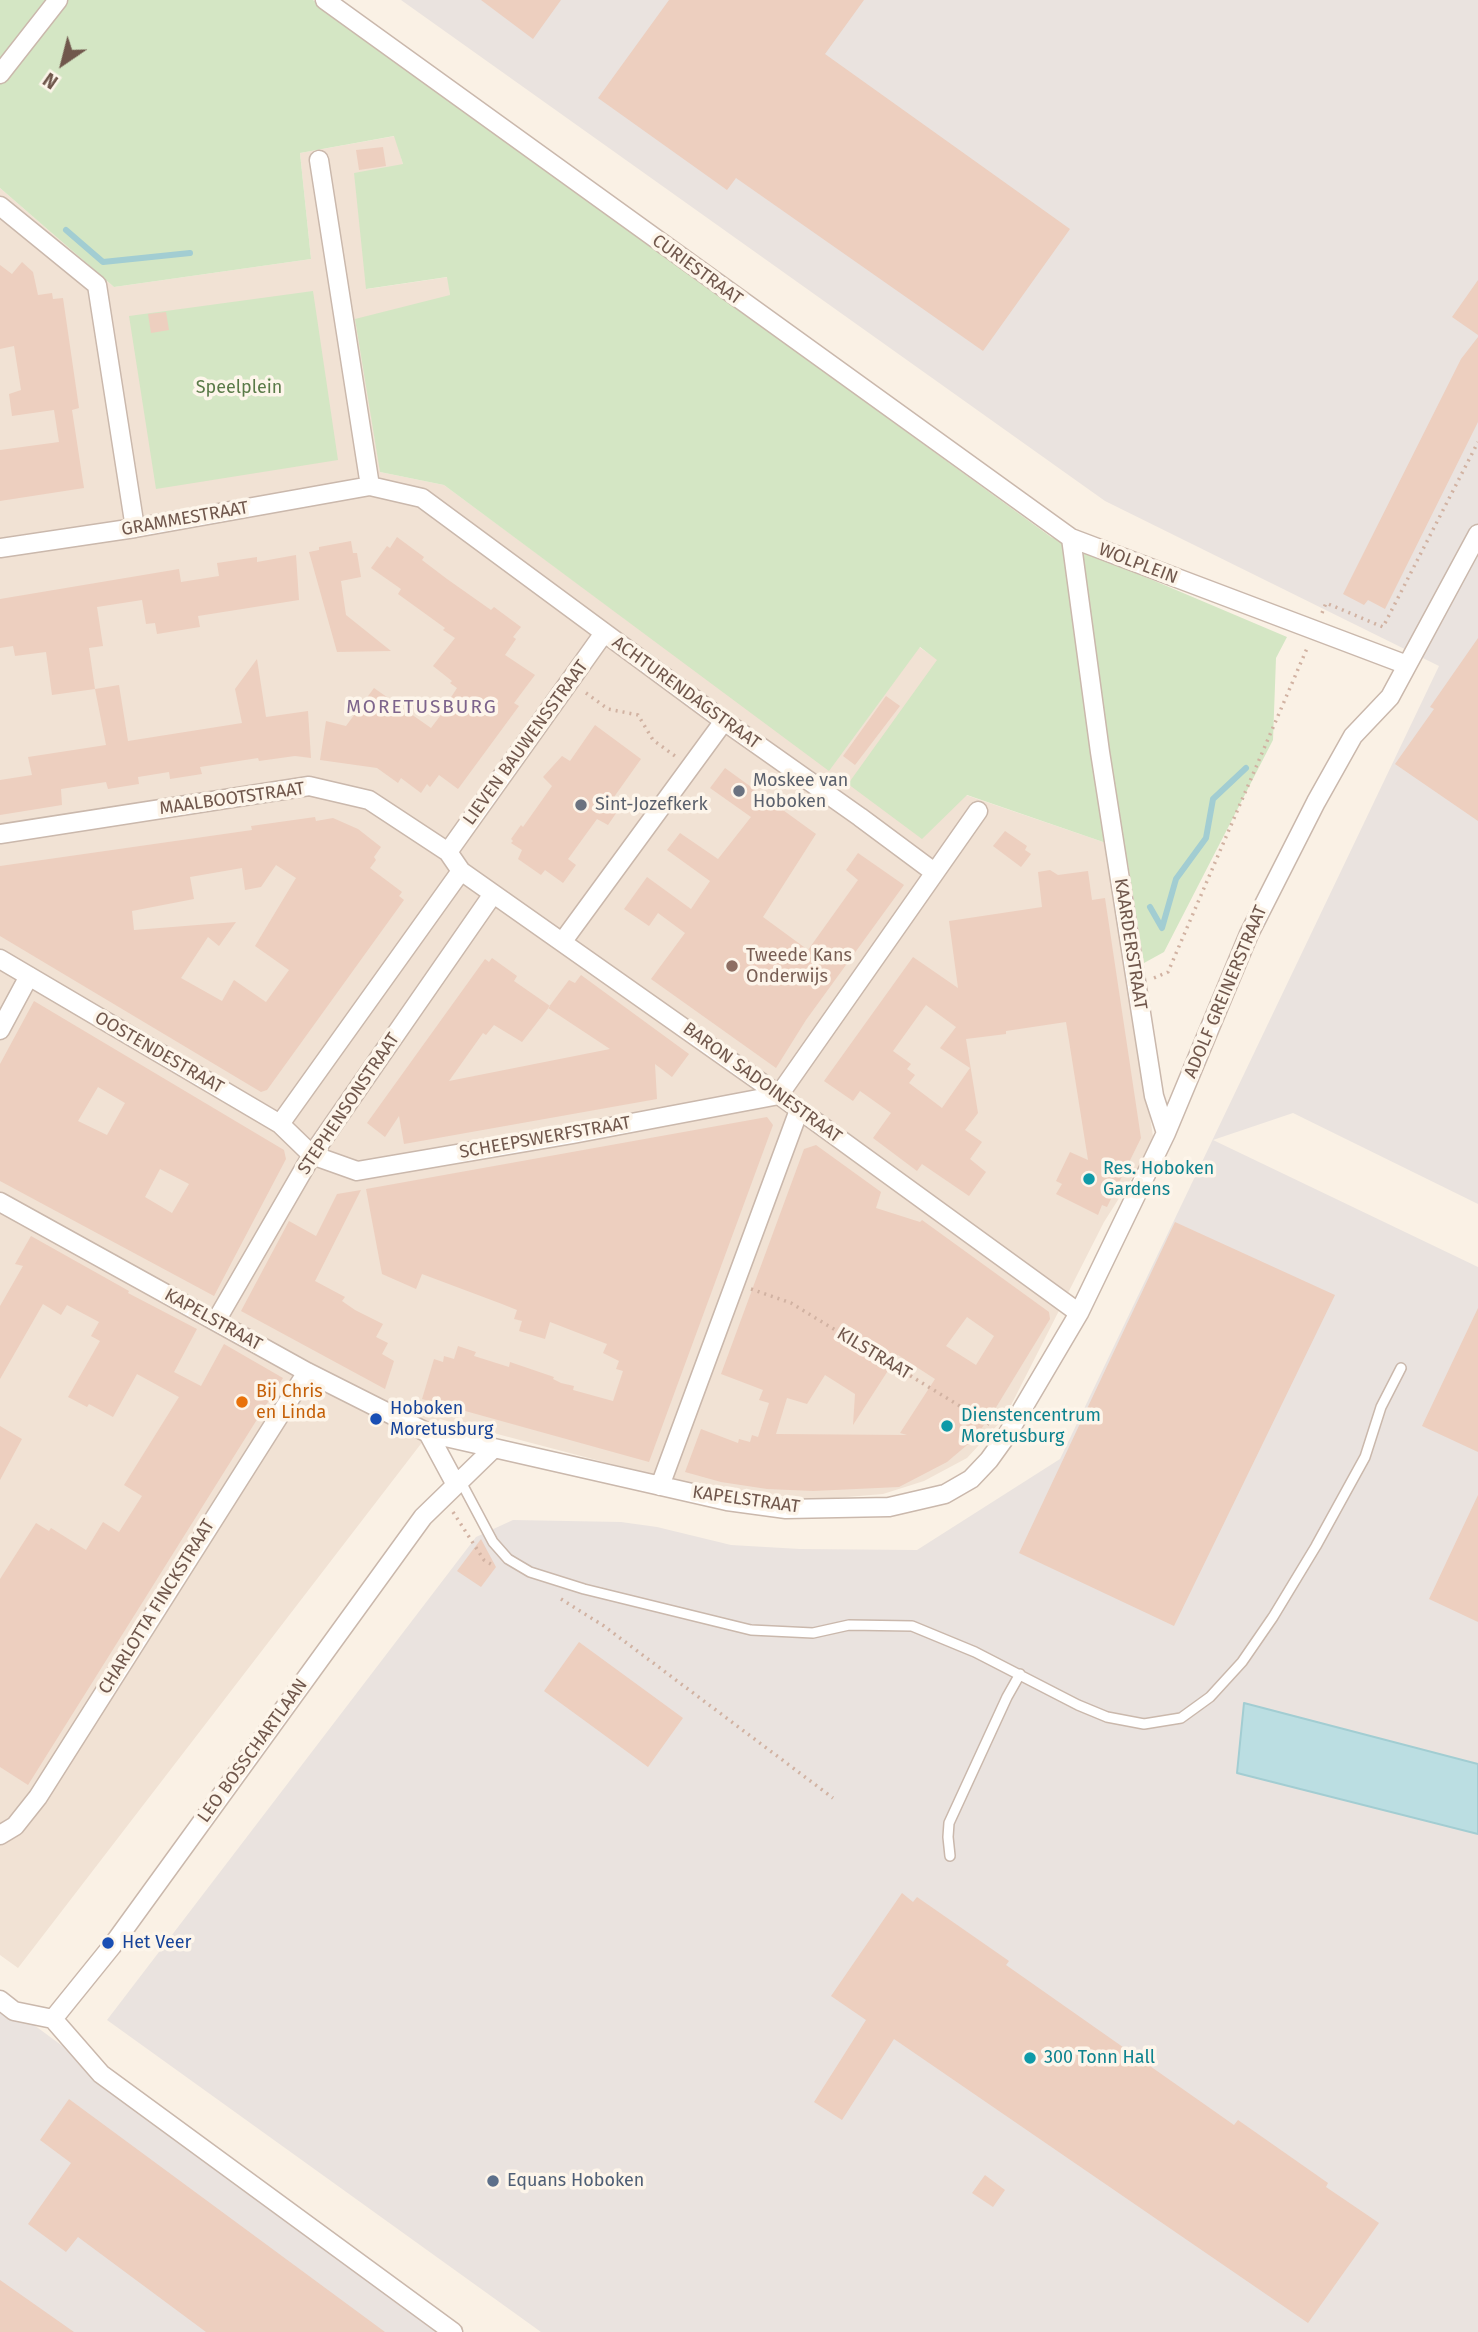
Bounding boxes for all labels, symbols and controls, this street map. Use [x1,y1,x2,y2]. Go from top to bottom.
north arrow [28,28,98,98]
text: N [39,68,62,94]
street label: CURIESTRAAT [648,230,746,310]
park label: Speelplein [196,377,282,399]
street label: GRAMMESTRAAT [120,497,250,541]
street label: WOLPLEIN [1095,539,1181,589]
street label: ACHTURENDAGSTRAAT [608,632,764,754]
street label: LIEVEN BAUWENSSTRAAT [459,656,593,830]
district label: MORETUSBURG [348,697,496,719]
place label: Moskee van Hoboken [753,770,848,812]
street label: MAALBOOTSTRAAT [158,778,306,820]
marker: Moskee van Hoboken [731,783,747,799]
place label: Sint-Jozefkerk [595,794,708,816]
marker: Sint-Jozefkerk [573,797,589,813]
street label: KAARDERSTRAAT [1109,877,1151,1011]
street label: ADOLF GREINERSTRAAT [1180,902,1272,1082]
place label: Tweede Kans Onderwijs [746,945,852,988]
marker: Tweede Kans Onderwijs [724,958,740,974]
street label: OOSTENDESTRAAT [91,1007,227,1099]
street label: BARON SADOINESTRAAT [678,1018,846,1148]
street label: STEPHENSONSTRAAT [294,1029,404,1179]
street label: SCHEEPSWERFSTRAAT [458,1112,632,1164]
place label: Res. Hoboken Gardens [1103,1158,1214,1200]
marker: Res. Hoboken Gardens [1081,1171,1097,1187]
street label: KAPELSTRAAT [160,1284,266,1356]
street label: KILSTRAAT [833,1323,915,1385]
place label: Bij Chris en Linda [256,1381,326,1424]
marker: Bij Chris en Linda [234,1394,250,1410]
place label: Hoboken Moretusburg [390,1398,493,1440]
place label: Dienstencentrum Moretusburg [961,1405,1101,1448]
marker: Hoboken Moretusburg [368,1411,384,1427]
marker: Dienstencentrum Moretusburg [939,1418,955,1434]
street label: KAPELSTRAAT [691,1482,801,1518]
street label: CHARLOTTA FINCKSTRAAT [94,1516,220,1698]
street label: LEO BOSSCHARTLAAN [193,1675,313,1827]
place label: Het Veer [122,1932,191,1954]
marker: Het Veer [100,1935,116,1951]
place label: 300 Tonn Hall [1044,2047,1155,2069]
marker: 300 Tonn Hall [1022,2050,1038,2066]
place label: Equans Hoboken [507,2170,644,2192]
marker: Equans Hoboken [485,2173,501,2189]

